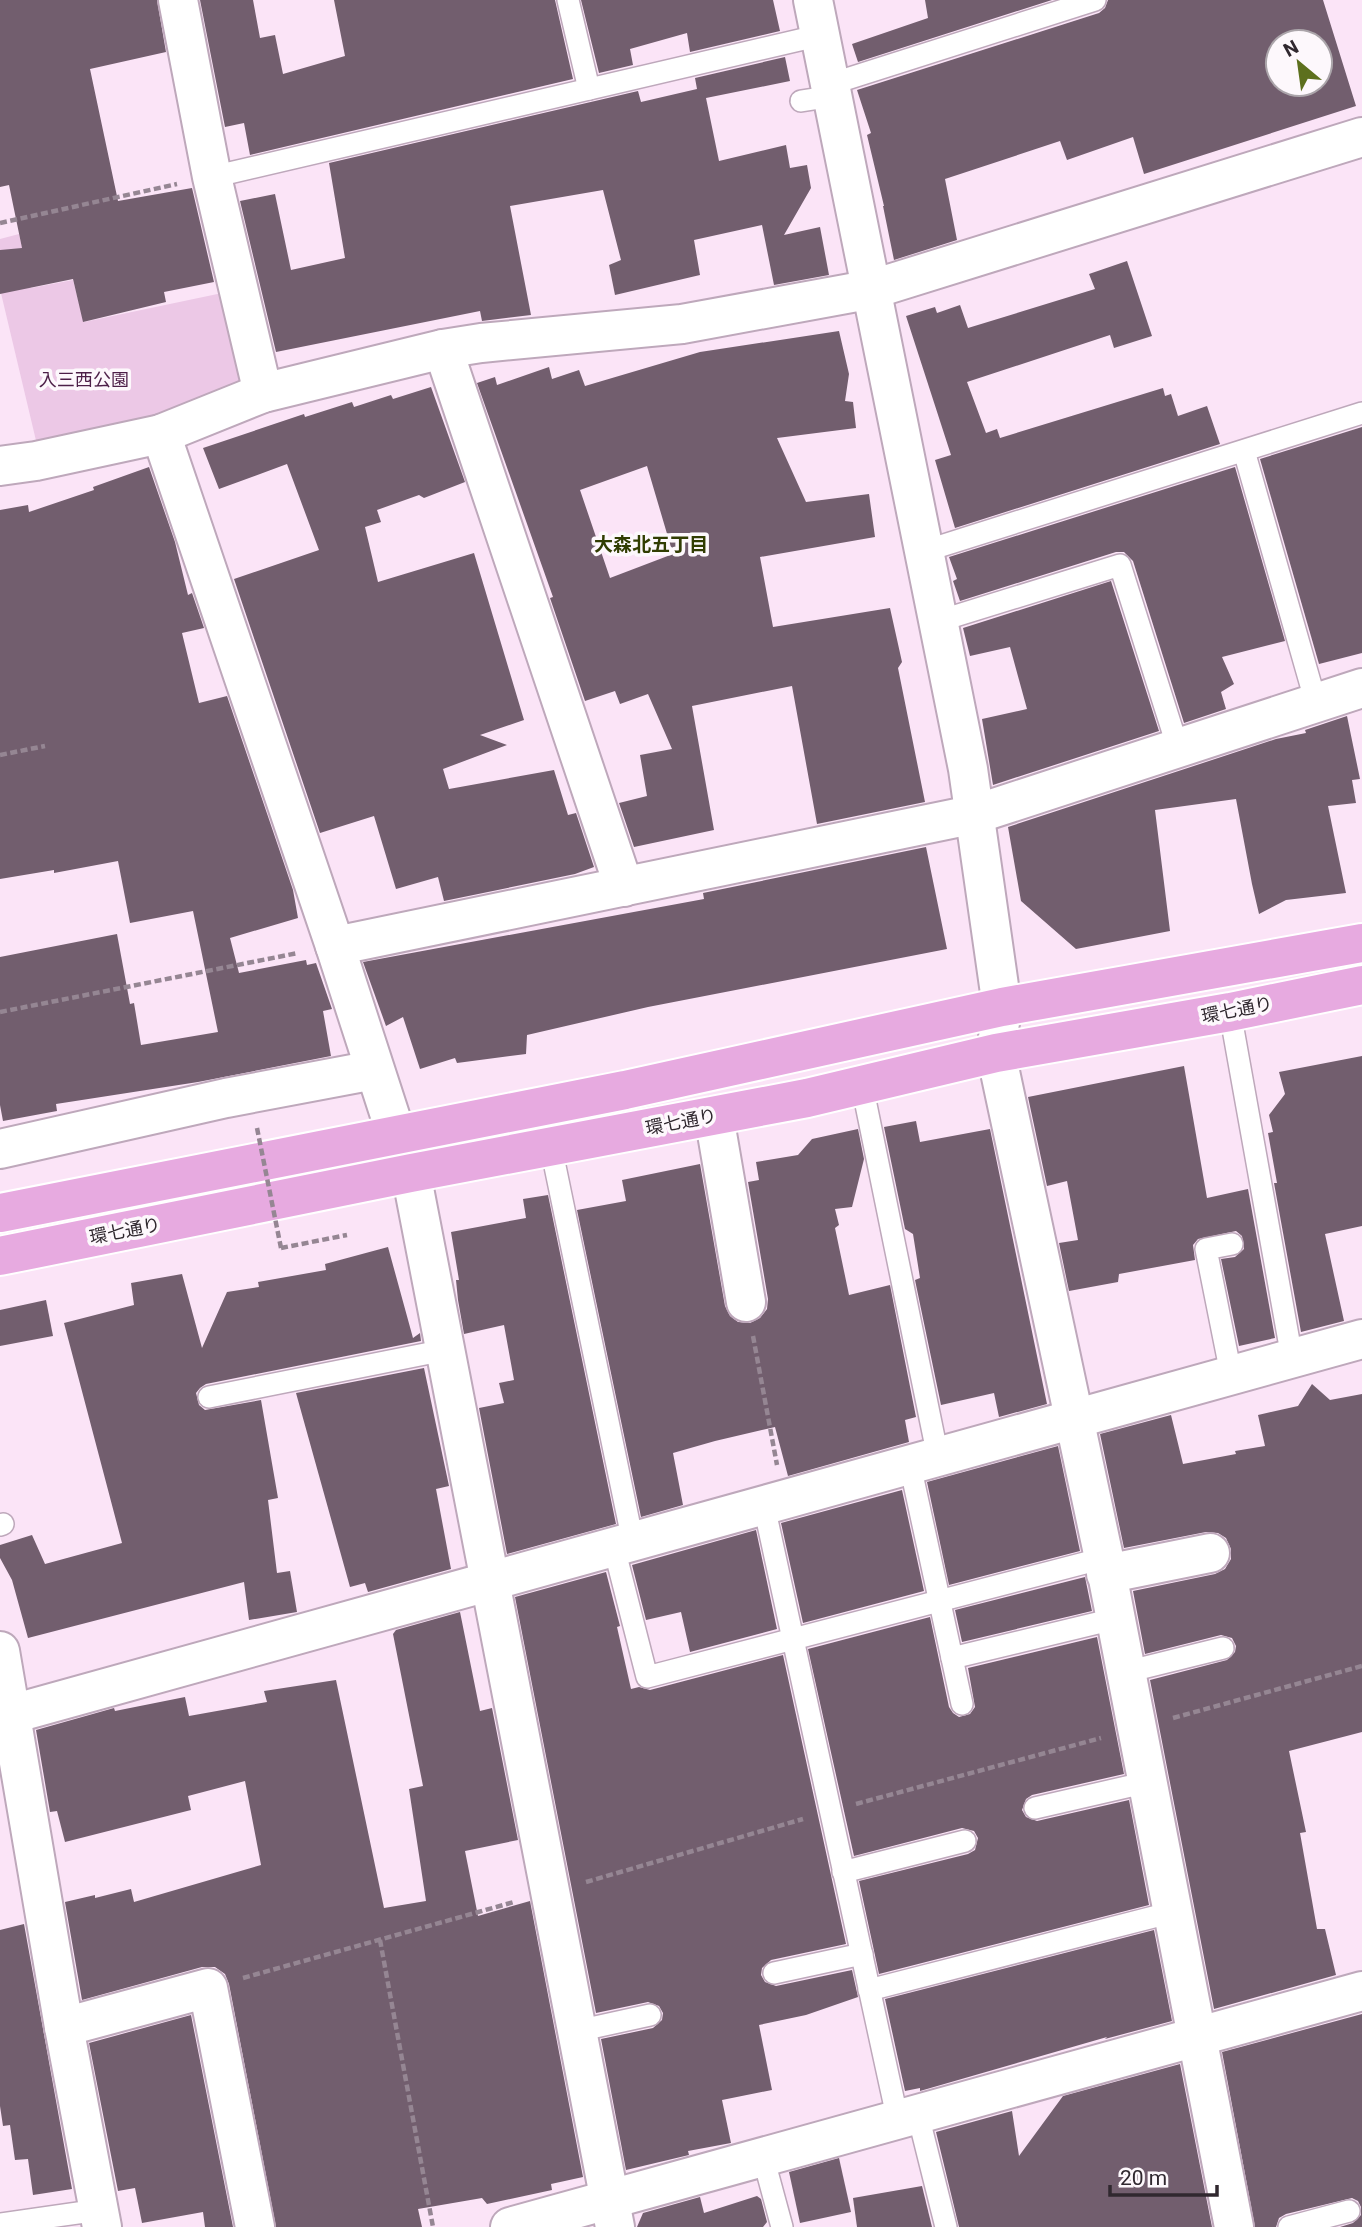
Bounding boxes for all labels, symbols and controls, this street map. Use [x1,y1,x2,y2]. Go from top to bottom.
north arrow [1264,28,1334,98]
text: N [1280,35,1302,62]
park label: 入三西公園 [39,369,129,390]
district label: 大森北五丁目 [594,533,708,556]
street label: 環七通り [1200,992,1274,1027]
street label: 環七通り [644,1104,718,1139]
street label: 環七通り [88,1213,162,1248]
scale bar [1110,2154,1217,2198]
text: 20 m [1120,2166,1167,2190]

